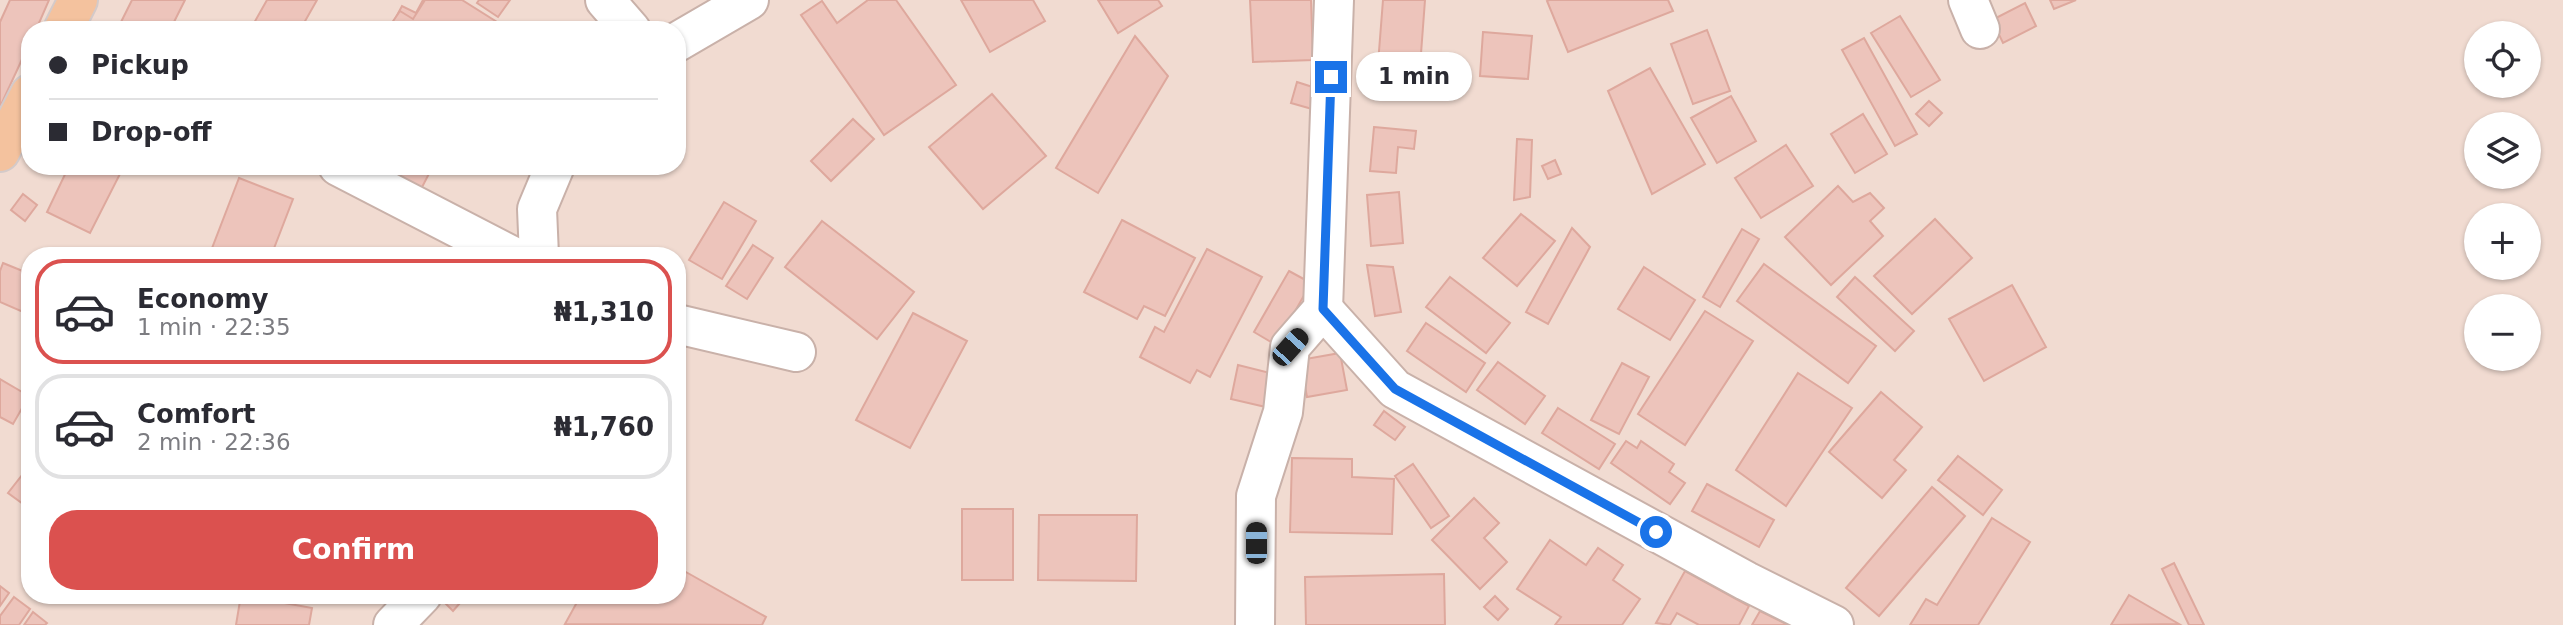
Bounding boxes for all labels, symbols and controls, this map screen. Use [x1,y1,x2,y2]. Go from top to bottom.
map controls [2464,21,2541,371]
button: locate [2464,21,2541,98]
text: Pickup [91,50,189,80]
callout: 1 min [1356,52,1471,102]
route end [1315,61,1347,93]
text: 1 min [1378,63,1450,89]
button: layers [2464,112,2541,189]
text: Drop-off [91,117,212,147]
button: + [2464,203,2541,280]
icon: car [53,280,116,343]
text: Economy [137,284,268,314]
button: − [2464,294,2541,371]
text: ₦1,310 [554,297,654,327]
text: 1 min · 22:35 [137,314,291,340]
car [1269,324,1312,370]
icon: car [53,395,116,458]
text: Comfort [137,399,255,429]
text: ₦1,760 [554,412,654,442]
text: 2 min · 22:36 [137,429,291,455]
button: Confirm [49,510,658,590]
route start [1640,516,1672,548]
car [1246,522,1267,564]

